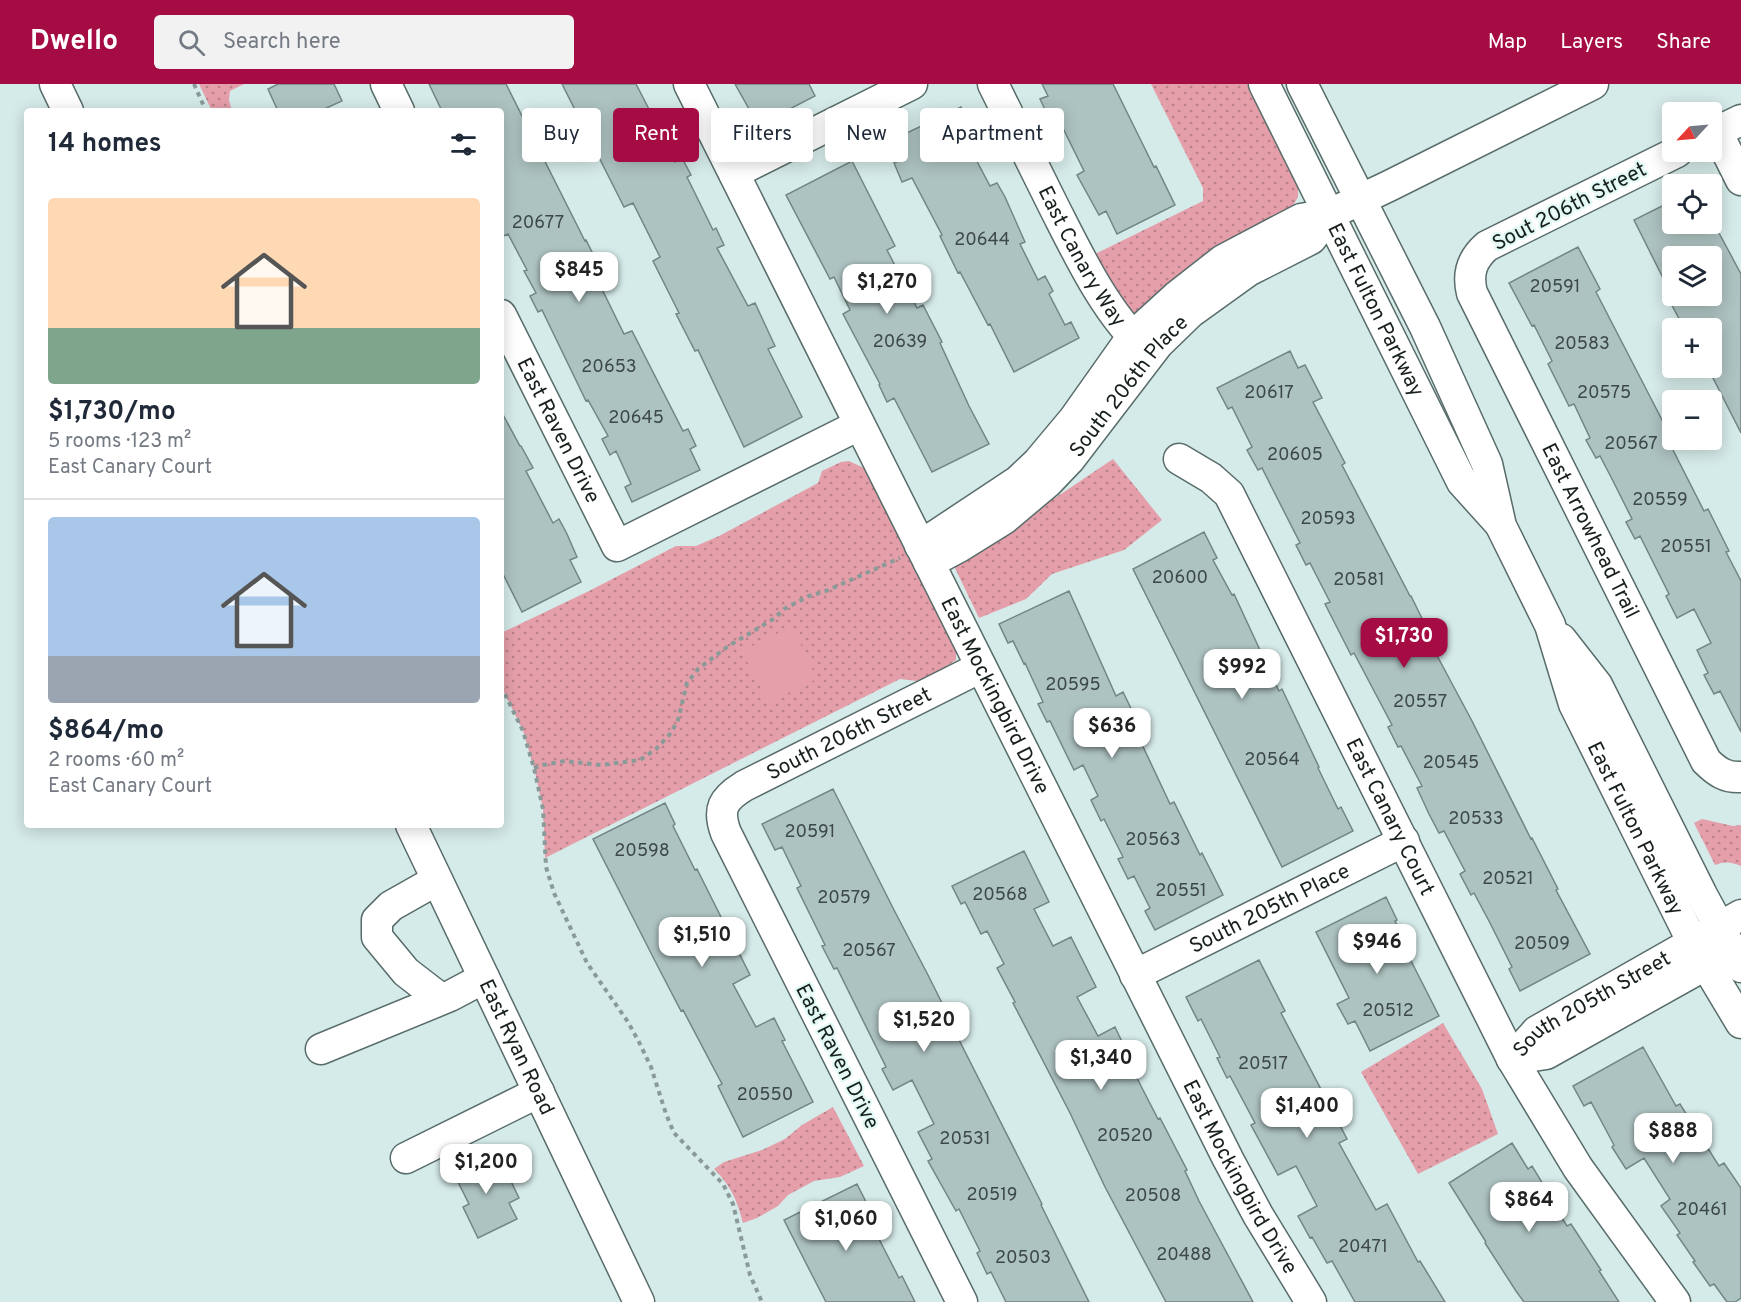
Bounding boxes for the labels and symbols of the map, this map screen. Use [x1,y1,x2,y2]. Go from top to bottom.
north arrow [1662,102,1722,162]
street label: Sout 206th Street [1488,157,1651,258]
street label: East Canary Way [1031,182,1131,333]
house number: 20677 [512,212,564,235]
street label: East Fulton Parkway [1320,219,1429,402]
house number: 20644 [954,229,1010,252]
pin: $845 [543,252,615,303]
pin: $1,270 [838,264,936,315]
house number: 20591 [1529,276,1581,299]
street label: South 206th Place [1064,310,1195,463]
house number: 20639 [873,331,927,354]
house number: 20583 [1554,333,1610,356]
street label: East Raven Drive [510,354,605,508]
house number: 20653 [581,356,637,379]
house number: 20617 [1244,382,1294,405]
house number: 20575 [1577,382,1631,405]
house number: 20645 [608,407,664,430]
house number: 20567 [1604,433,1658,456]
street label: East Arrowhead Trail [1534,439,1645,623]
house number: 20605 [1267,444,1323,467]
house number: 20559 [1632,489,1688,512]
house number: 20593 [1300,508,1356,531]
house number: 20551 [1660,536,1712,559]
house number: 20600 [1152,567,1208,590]
house number: 20581 [1333,569,1385,592]
street label: East Mockingbird Drive [933,593,1055,799]
pin: $1,730 [1355,618,1453,669]
pin: $992 [1206,649,1278,700]
house number: 20595 [1045,674,1101,697]
street label: South 206th Street [762,682,936,787]
house number: 20557 [1393,691,1447,714]
pin: $636 [1076,708,1148,759]
street label: East Canary Court [1339,734,1440,900]
street label: East Fulton Parkway [1580,737,1689,920]
house number: 20564 [1244,749,1300,772]
house number: 20545 [1423,752,1479,775]
house number: 20533 [1448,808,1504,831]
house number: 20591 [784,821,836,844]
house number: 20563 [1125,829,1181,852]
house number: 20598 [614,840,670,863]
street label: South 205th Place [1185,858,1355,961]
house number: 20521 [1482,868,1534,891]
house number: 20551 [1155,880,1207,903]
house number: 20568 [972,884,1028,907]
house number: 20579 [817,887,871,910]
pin: $1,510 [653,917,751,968]
pin: $946 [1341,924,1413,975]
house number: 20509 [1514,933,1570,956]
house number: 20567 [842,940,896,963]
street label: South 205th Street [1508,946,1676,1064]
street label: East Ryan Road [472,975,560,1120]
street label: East Raven Drive [788,980,885,1134]
house number: 20512 [1362,1000,1414,1023]
pin: $1,520 [875,1002,973,1053]
pin: $1,340 [1052,1040,1150,1091]
house number: 20517 [1238,1053,1288,1076]
street label: East Mockingbird Drive [1175,1076,1303,1280]
house number: 20550 [737,1084,793,1107]
pin: $1,400 [1258,1088,1356,1139]
pin: $888 [1637,1113,1709,1164]
house number: 20520 [1097,1125,1153,1148]
house number: 20531 [939,1128,991,1151]
pin: $1,200 [437,1144,535,1195]
pin: $864 [1493,1182,1565,1233]
house number: 20519 [966,1184,1018,1207]
house number: 20508 [1125,1185,1181,1208]
house number: 20461 [1676,1199,1728,1222]
pin: $1,060 [797,1201,895,1252]
house number: 20471 [1338,1236,1388,1259]
house number: 20488 [1156,1244,1212,1267]
house number: 20503 [995,1247,1051,1270]

